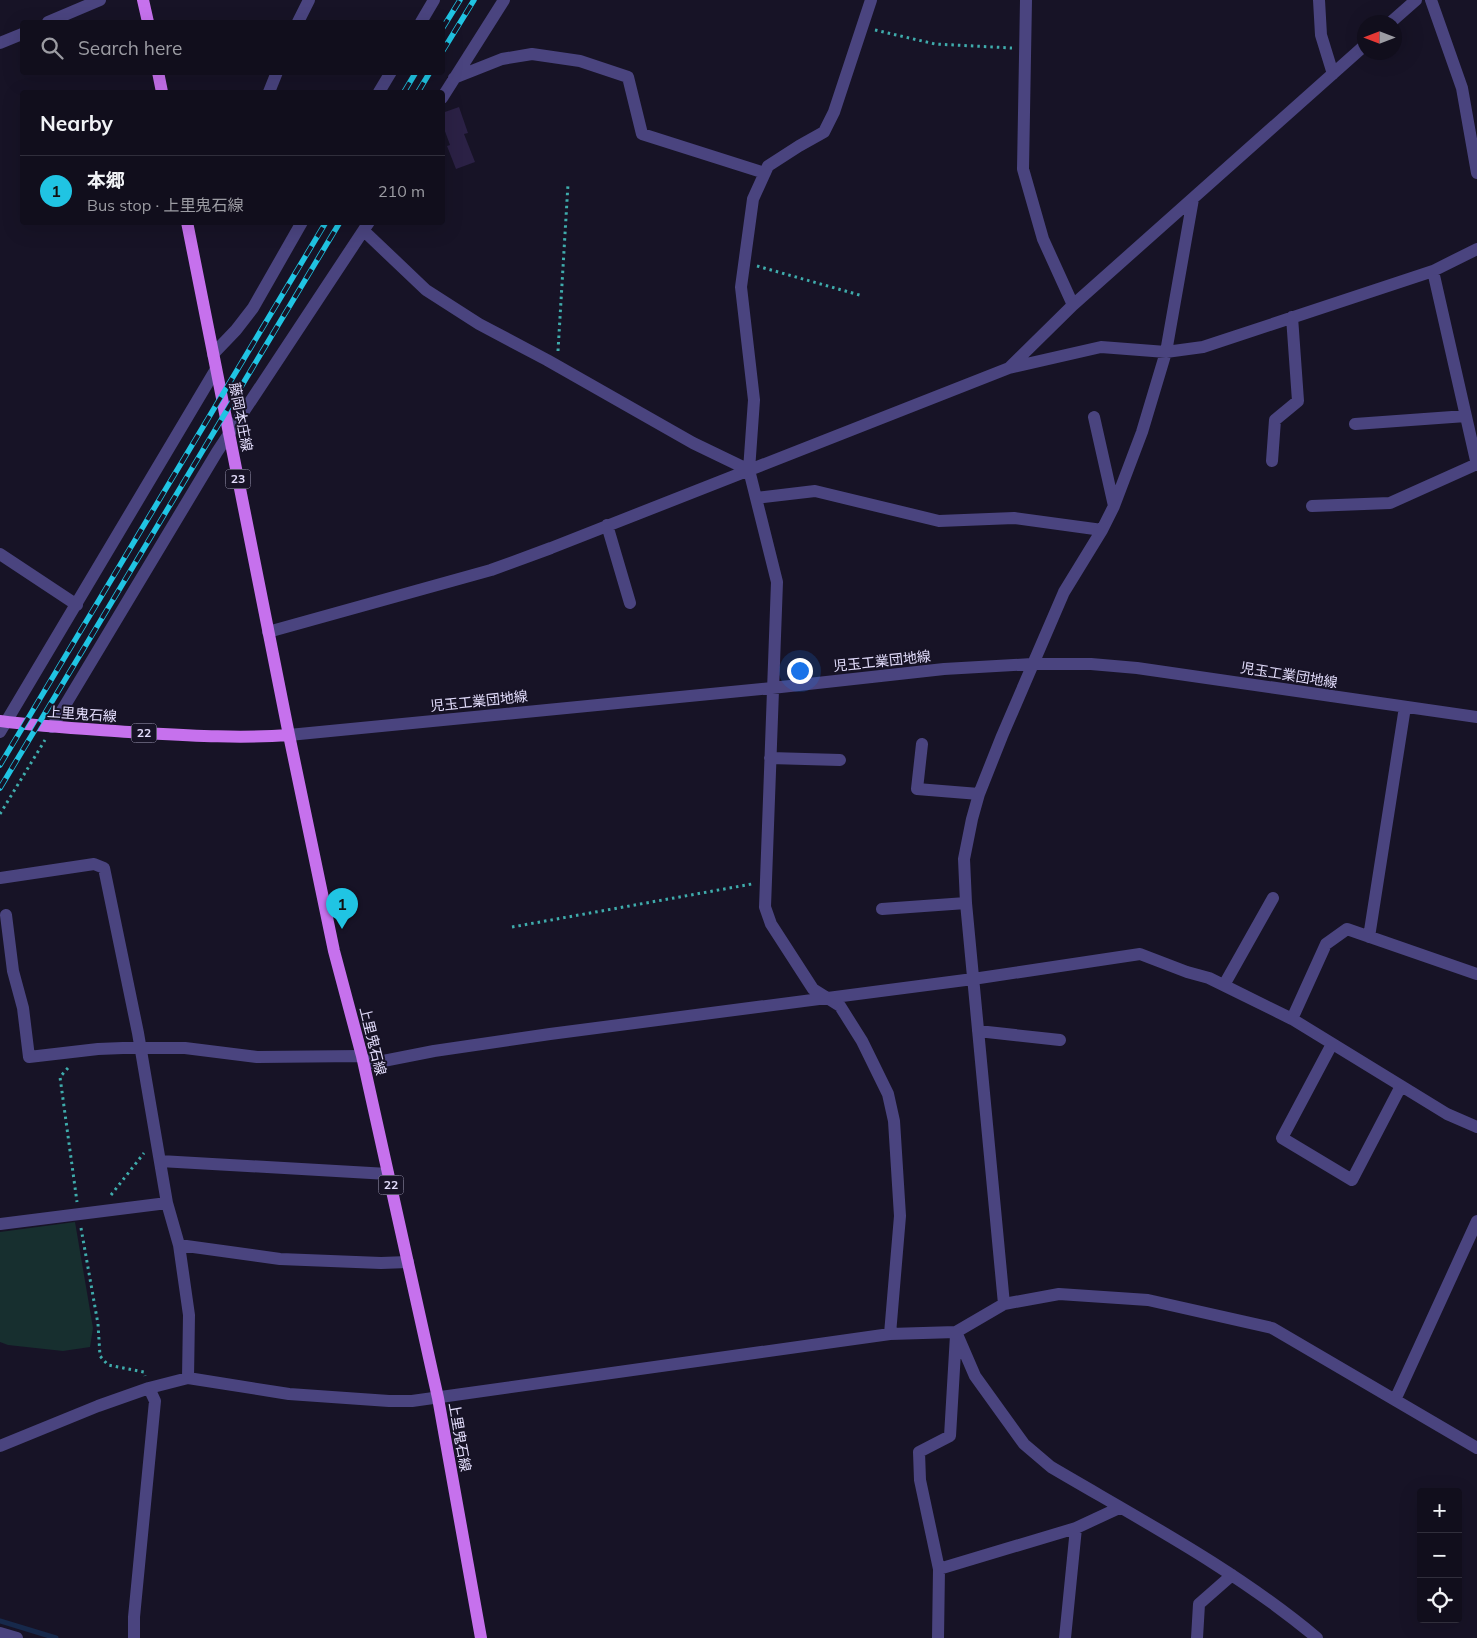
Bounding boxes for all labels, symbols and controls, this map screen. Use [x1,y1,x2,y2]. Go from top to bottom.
north arrow [1357,15,1402,60]
search box [20,20,445,75]
icon: search [38,34,66,62]
text: Search here [78,36,182,60]
text: Nearby [40,110,113,136]
text: 本郷 [87,168,125,192]
text: 1 [51,181,61,201]
text: 210 m [378,181,425,201]
text: Bus stop · 上里鬼石線 [87,195,243,215]
street label: 藤岡本庄線 [225,381,257,453]
road number: 23 [226,469,250,488]
street label: 児玉工業団地線 [832,647,932,675]
your location [787,658,813,684]
street label: 児玉工業団地線 [1239,658,1339,692]
street label: 児玉工業団地線 [429,687,529,715]
street label: 上里鬼石線 [46,703,118,725]
road number: 22 [132,724,156,742]
pin: 1 [326,888,358,929]
street label: 上里鬼石線 [356,1005,390,1077]
road number: 22 [378,1176,404,1194]
street label: 上里鬼石線 [445,1401,475,1473]
map controls [1417,1488,1462,1623]
button: + [1417,1488,1462,1533]
button: − [1417,1533,1462,1578]
button: locate [1417,1578,1462,1623]

